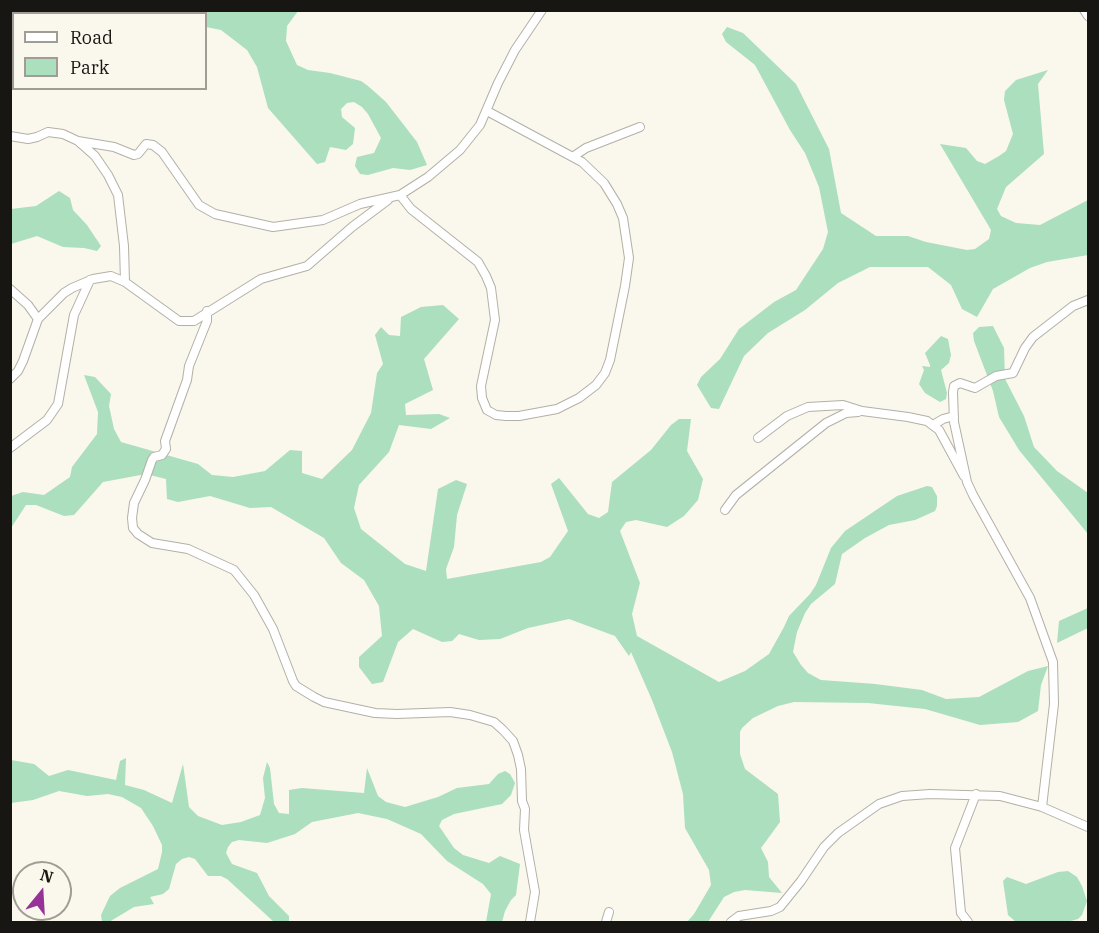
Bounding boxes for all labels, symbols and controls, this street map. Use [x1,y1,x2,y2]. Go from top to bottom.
legend [12,12,207,90]
text: Road [70,26,113,49]
text: Park [70,56,109,79]
north arrow [12,861,72,921]
text: N [38,864,56,887]

